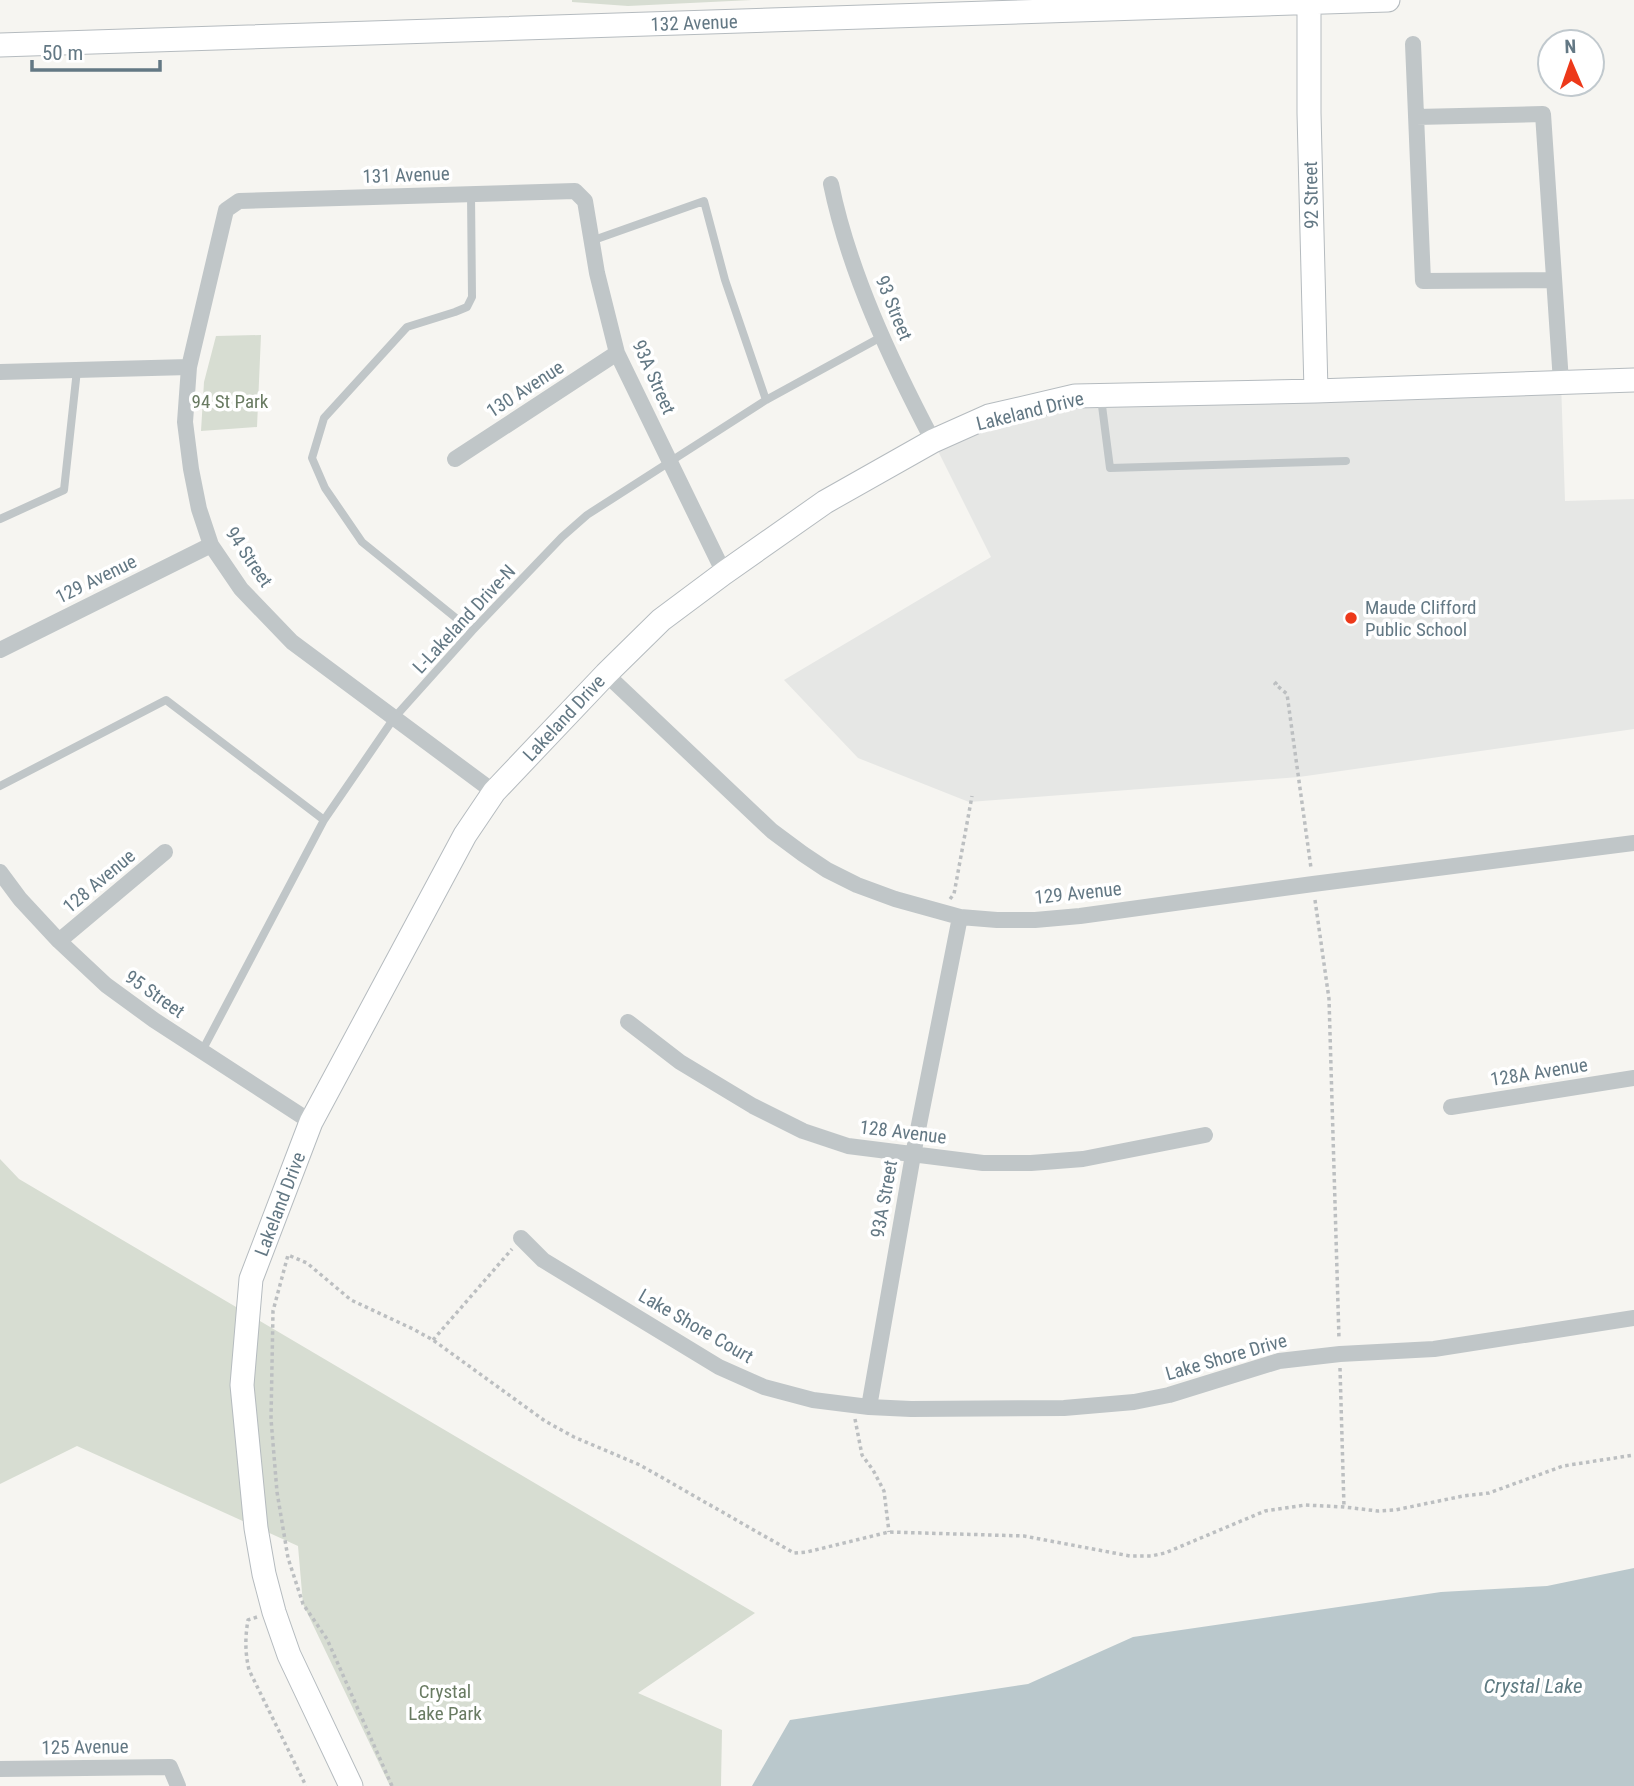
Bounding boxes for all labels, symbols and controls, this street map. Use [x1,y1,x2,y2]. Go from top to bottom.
street label: 132 Avenue [650,10,738,36]
scale bar [32,28,159,72]
north arrow [1536,28,1606,98]
text: N [1564,35,1577,58]
text: 50 m [42,41,83,65]
street label: 92 Street [1299,161,1323,229]
street label: 131 Avenue [362,162,450,188]
street label: 93 Street [871,272,917,344]
street label: 93A Street [628,336,680,418]
street label: 130 Avenue [482,356,568,422]
street label: Lakeland Drive [974,387,1086,435]
park label: 94 St Park [192,390,269,413]
street label: 94 Street [221,523,277,591]
street label: 129 Avenue [52,550,140,608]
street label: L-Lakeland Drive-N [408,560,520,678]
place label: Maude Clifford Public School [1365,596,1476,641]
marker: Maude Clifford Public School [1343,610,1359,626]
street label: Lakeland Drive [518,670,610,766]
street label: 128 Avenue [58,844,140,918]
street label: 129 Avenue [1033,877,1123,909]
street label: 95 Street [121,965,189,1023]
street label: 128A Avenue [1489,1053,1589,1091]
street label: 128 Avenue [858,1115,948,1149]
street label: Lakeland Drive [250,1149,310,1259]
street label: 93A Street [866,1158,902,1240]
street label: Lake Shore Court [635,1284,757,1368]
street label: Lake Shore Drive [1163,1329,1289,1385]
water label: Crystal Lake [1484,1674,1582,1698]
park label: Crystal Lake Park [408,1680,482,1725]
street label: 125 Avenue [41,1735,129,1759]

